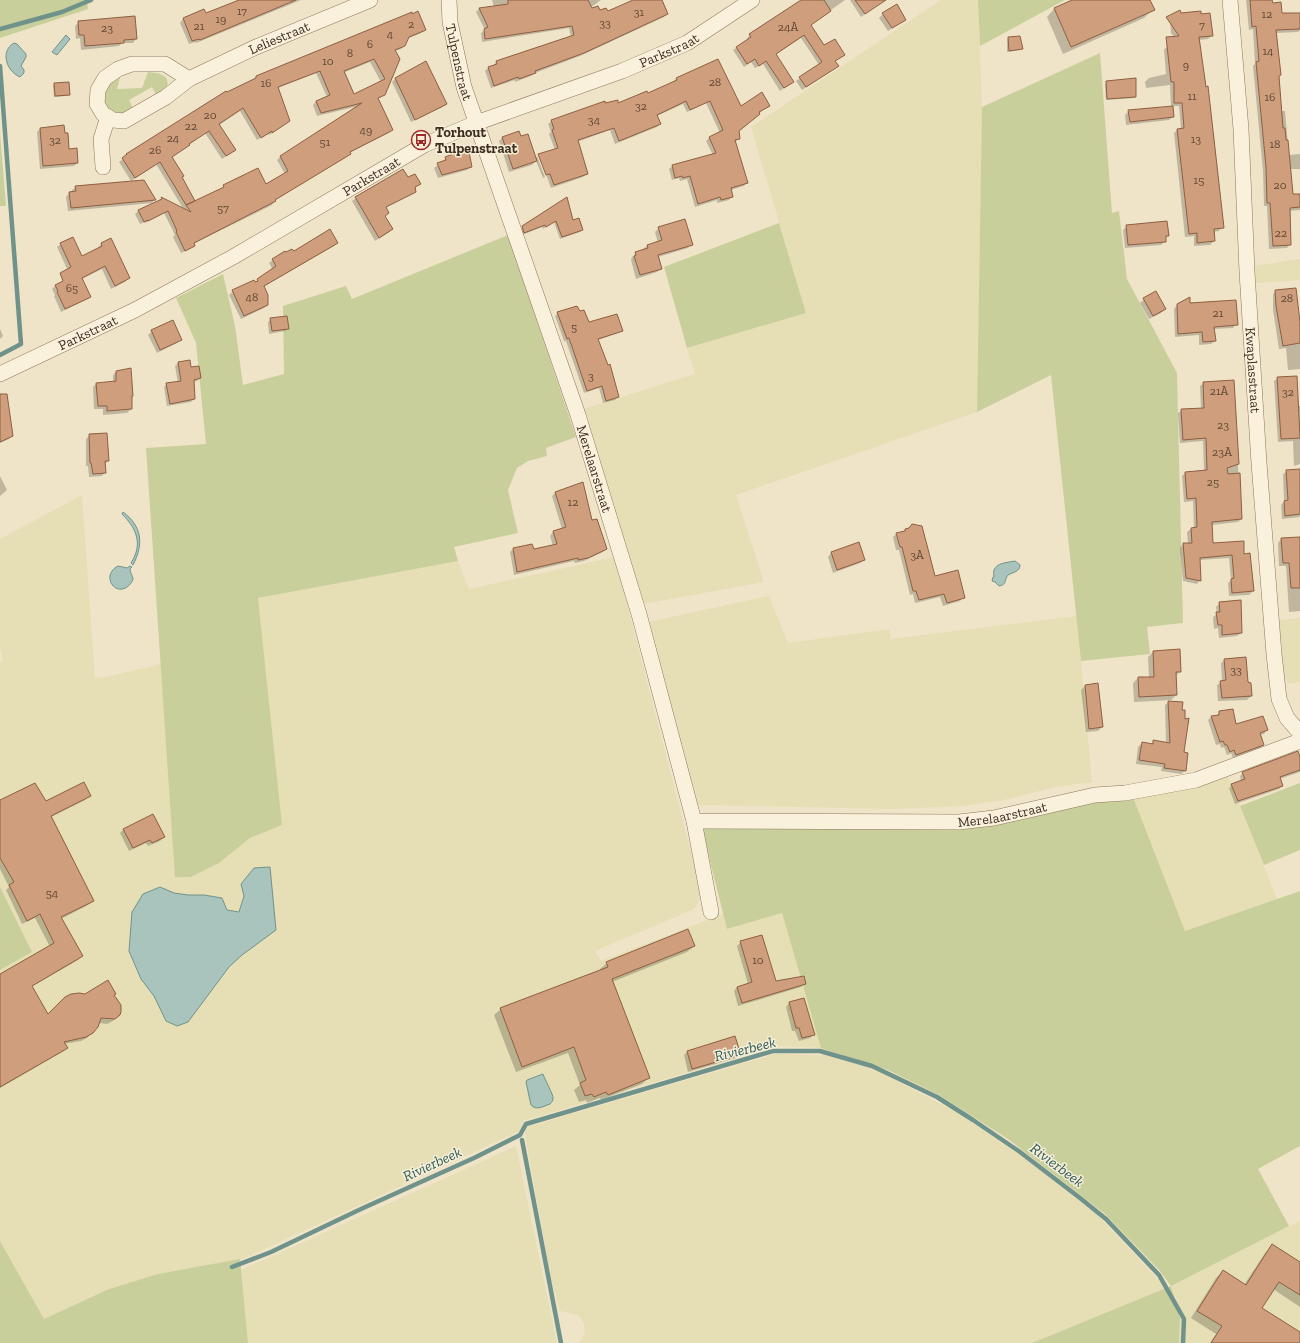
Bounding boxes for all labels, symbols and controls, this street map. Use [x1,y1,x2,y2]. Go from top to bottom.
house number: 17 [237,4,247,18]
house number: 31 [634,5,645,19]
house number: 12 [1262,7,1272,21]
house number: 19 [216,12,227,26]
house number: 33 [599,16,611,30]
street label: Leliestraat [246,17,313,58]
house number: 2 [408,17,414,31]
house number: 7 [1199,18,1205,32]
house number: 21 [194,19,205,33]
house number: 24A [778,20,798,34]
house number: 23 [101,21,113,35]
street label: Tulpenstraat [442,22,477,104]
house number: 4 [387,27,394,41]
street label: Parkstraat [636,29,703,71]
house number: 6 [367,37,373,51]
house number: 14 [1262,44,1274,58]
house number: 8 [347,46,353,60]
house number: 10 [322,54,334,68]
house number: 9 [1183,58,1189,72]
house number: 28 [709,75,721,89]
house number: 16 [261,76,272,90]
house number: 11 [1187,89,1197,103]
house number: 16 [1265,90,1276,104]
house number: 32 [635,99,647,113]
house number: 20 [203,108,217,122]
house number: 34 [588,113,601,127]
house number: 22 [185,119,197,133]
house number: 49 [360,123,372,137]
place label: Torhout Tulpenstraat [435,124,518,157]
bus stop icon: Torhout Tulpenstraat [410,129,432,151]
house number: 24 [167,131,180,145]
house number: 13 [1191,132,1201,146]
house number: 32 [49,133,61,147]
house number: 51 [320,135,331,149]
house number: 18 [1269,137,1281,151]
house number: 26 [149,143,161,157]
street label: Parkstraat [339,152,404,199]
house number: 15 [1194,173,1204,187]
house number: 20 [1273,178,1287,192]
house number: 57 [217,201,229,215]
house number: 22 [1275,226,1287,240]
house number: 65 [66,281,78,295]
house number: 48 [246,290,258,304]
house number: 28 [1281,291,1293,305]
house number: 21 [1213,306,1224,320]
street label: Parkstraat [55,311,121,354]
house number: 5 [571,320,577,334]
street label: Kwaplasstraat [1242,327,1264,415]
house number: 3 [588,369,594,383]
house number: 21A [1210,384,1229,398]
house number: 32 [1282,385,1294,399]
house number: 23 [1217,418,1229,432]
street label: Merelaarstraat [573,423,616,515]
house number: 23A [1212,445,1232,459]
house number: 25 [1207,475,1219,489]
house number: 12 [568,495,578,509]
house number: 3A [910,548,924,562]
house number: 33 [1230,663,1242,677]
street label: Merelaarstraat [957,798,1049,831]
house number: 54 [46,886,59,900]
house number: 10 [752,953,764,967]
water label: Rivierbeek [712,1033,778,1065]
water label: Rivierbeek [1027,1139,1088,1191]
water label: Rivierbeek [400,1142,464,1185]

